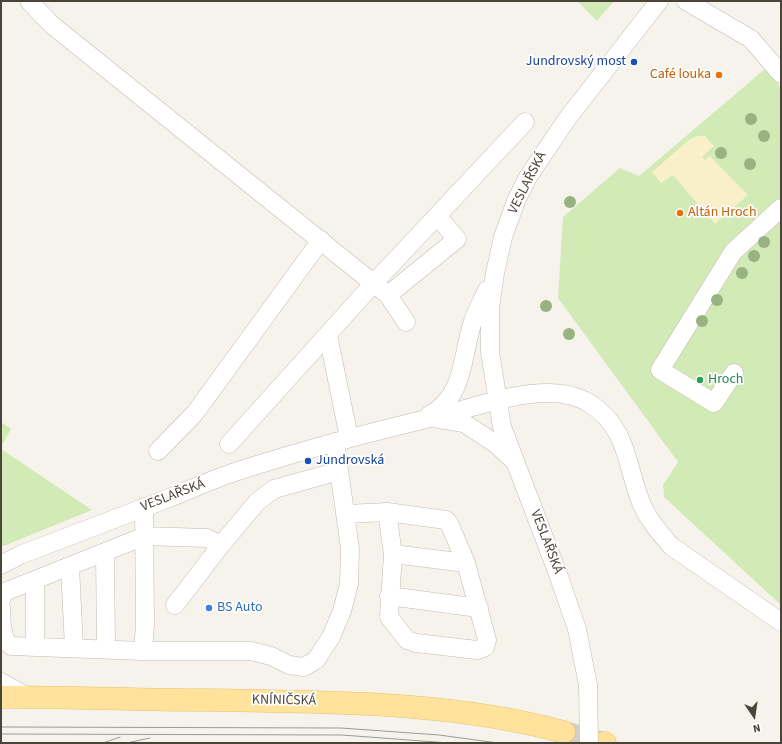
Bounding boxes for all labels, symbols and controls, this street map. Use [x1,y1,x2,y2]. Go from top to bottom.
place label: Jundrovský most [526,54,626,70]
marker: Jundrovský most [629,57,639,67]
place label: Café louka [650,67,711,83]
marker: Café louka [714,70,724,80]
street label: VESLAŘSKÁ [505,149,551,217]
place label: Altán Hroch [688,205,757,221]
marker: Altán Hroch [675,208,685,218]
place label: Hroch [708,372,743,388]
marker: Hroch [695,375,705,385]
place label: Jundrovská [316,453,384,469]
marker: Jundrovská [303,456,313,466]
street label: VESLAŘSKÁ [139,476,207,516]
street label: VESLAŘSKÁ [526,508,566,576]
place label: BS Auto [217,600,263,616]
marker: BS Auto [204,603,214,613]
street label: KNÍNIČSKÁ [252,692,316,710]
north arrow [734,696,774,736]
text: N [752,720,762,736]

